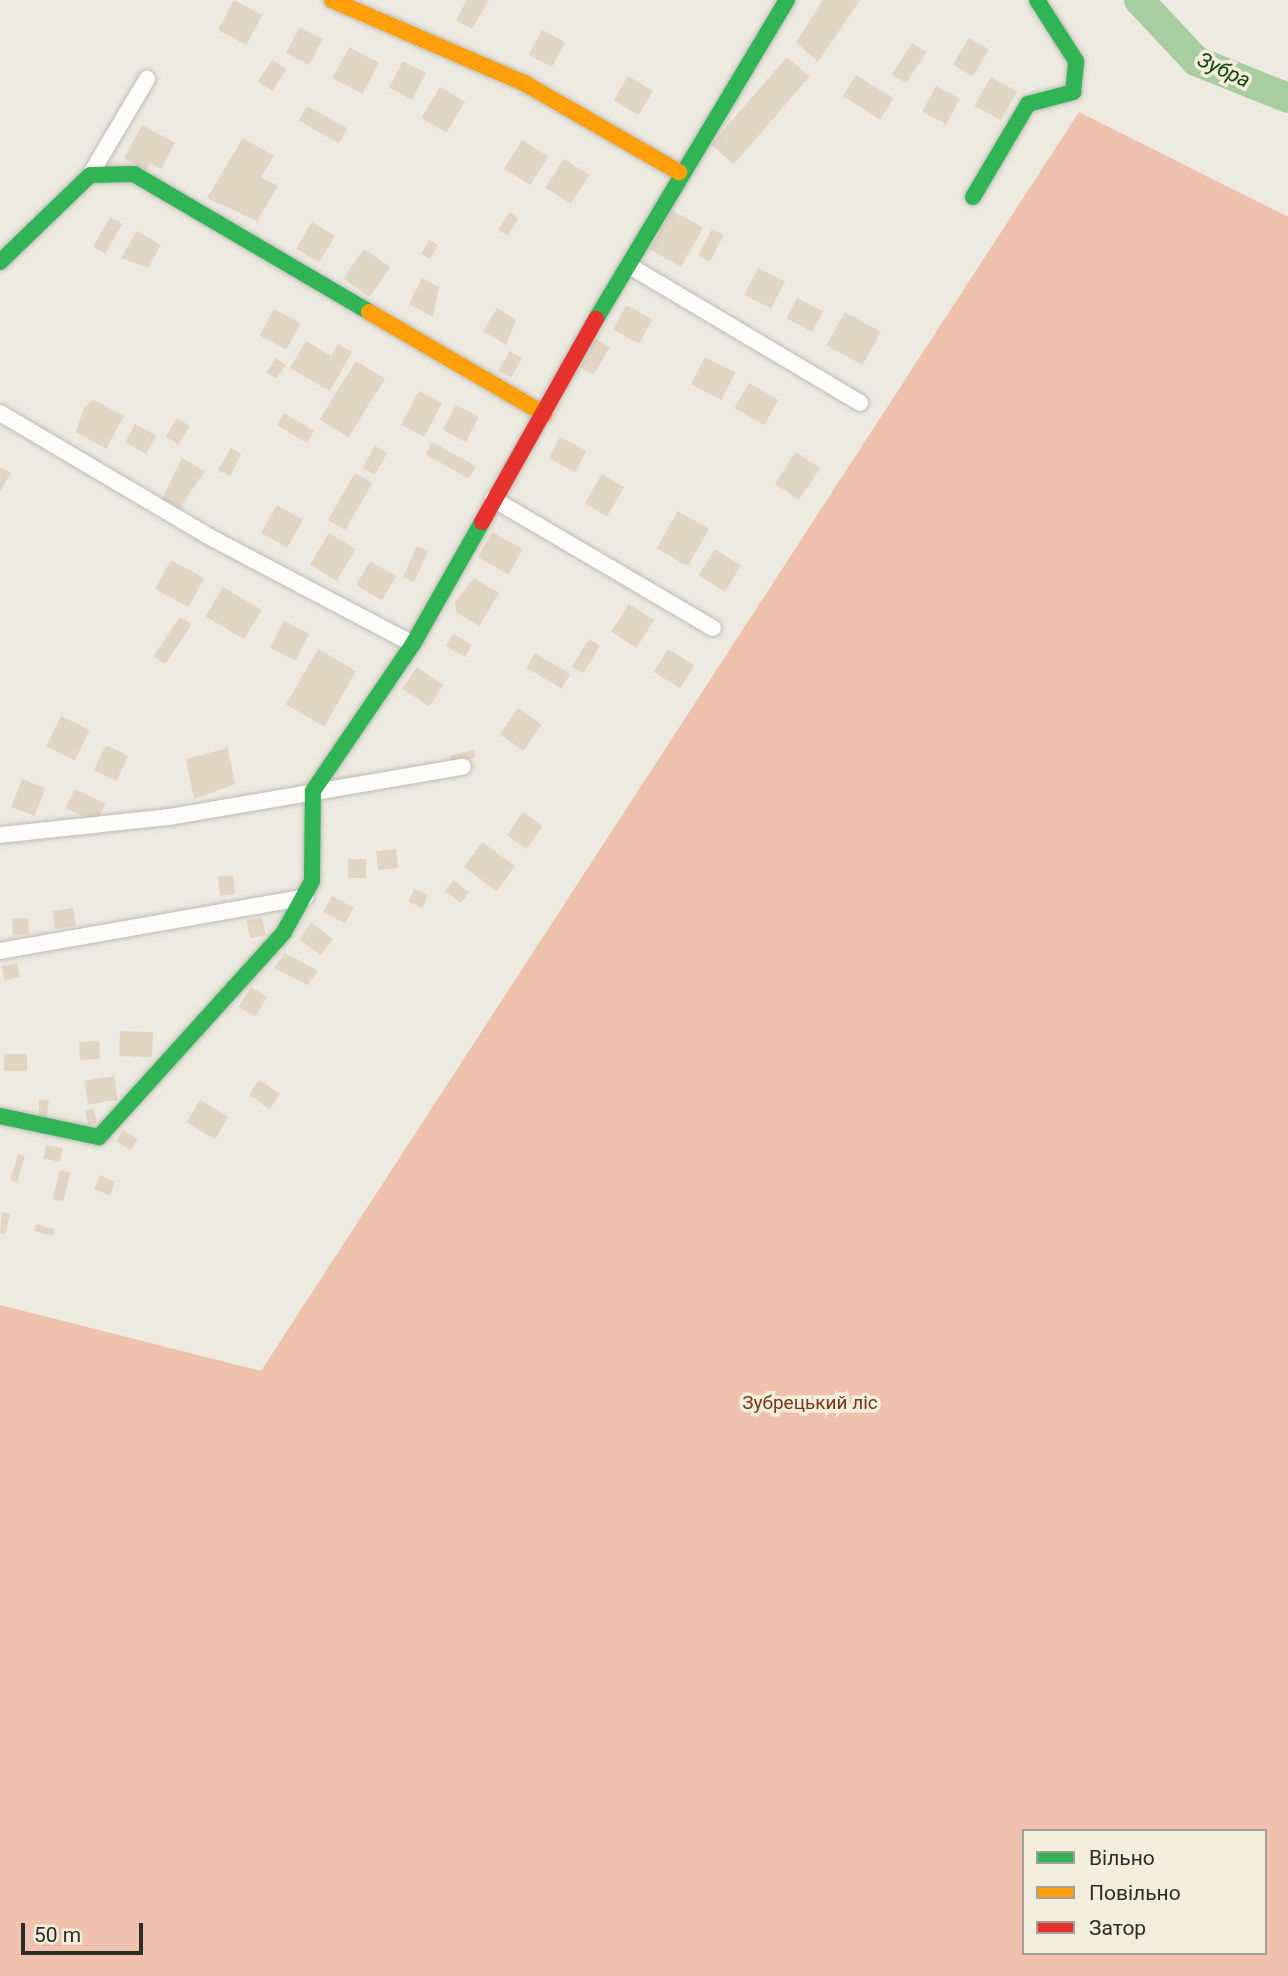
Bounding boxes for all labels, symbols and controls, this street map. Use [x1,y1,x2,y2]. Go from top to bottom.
water label: Зубра [1194,47,1254,93]
park label: Зубрецький ліс [742,1392,878,1414]
legend [1022,1829,1267,1955]
text: Вільно [1089,1846,1155,1870]
text: Повільно [1089,1881,1181,1905]
scale bar [24,1910,147,1954]
text: Затор [1089,1916,1146,1940]
text: 50 m [34,1923,81,1947]

